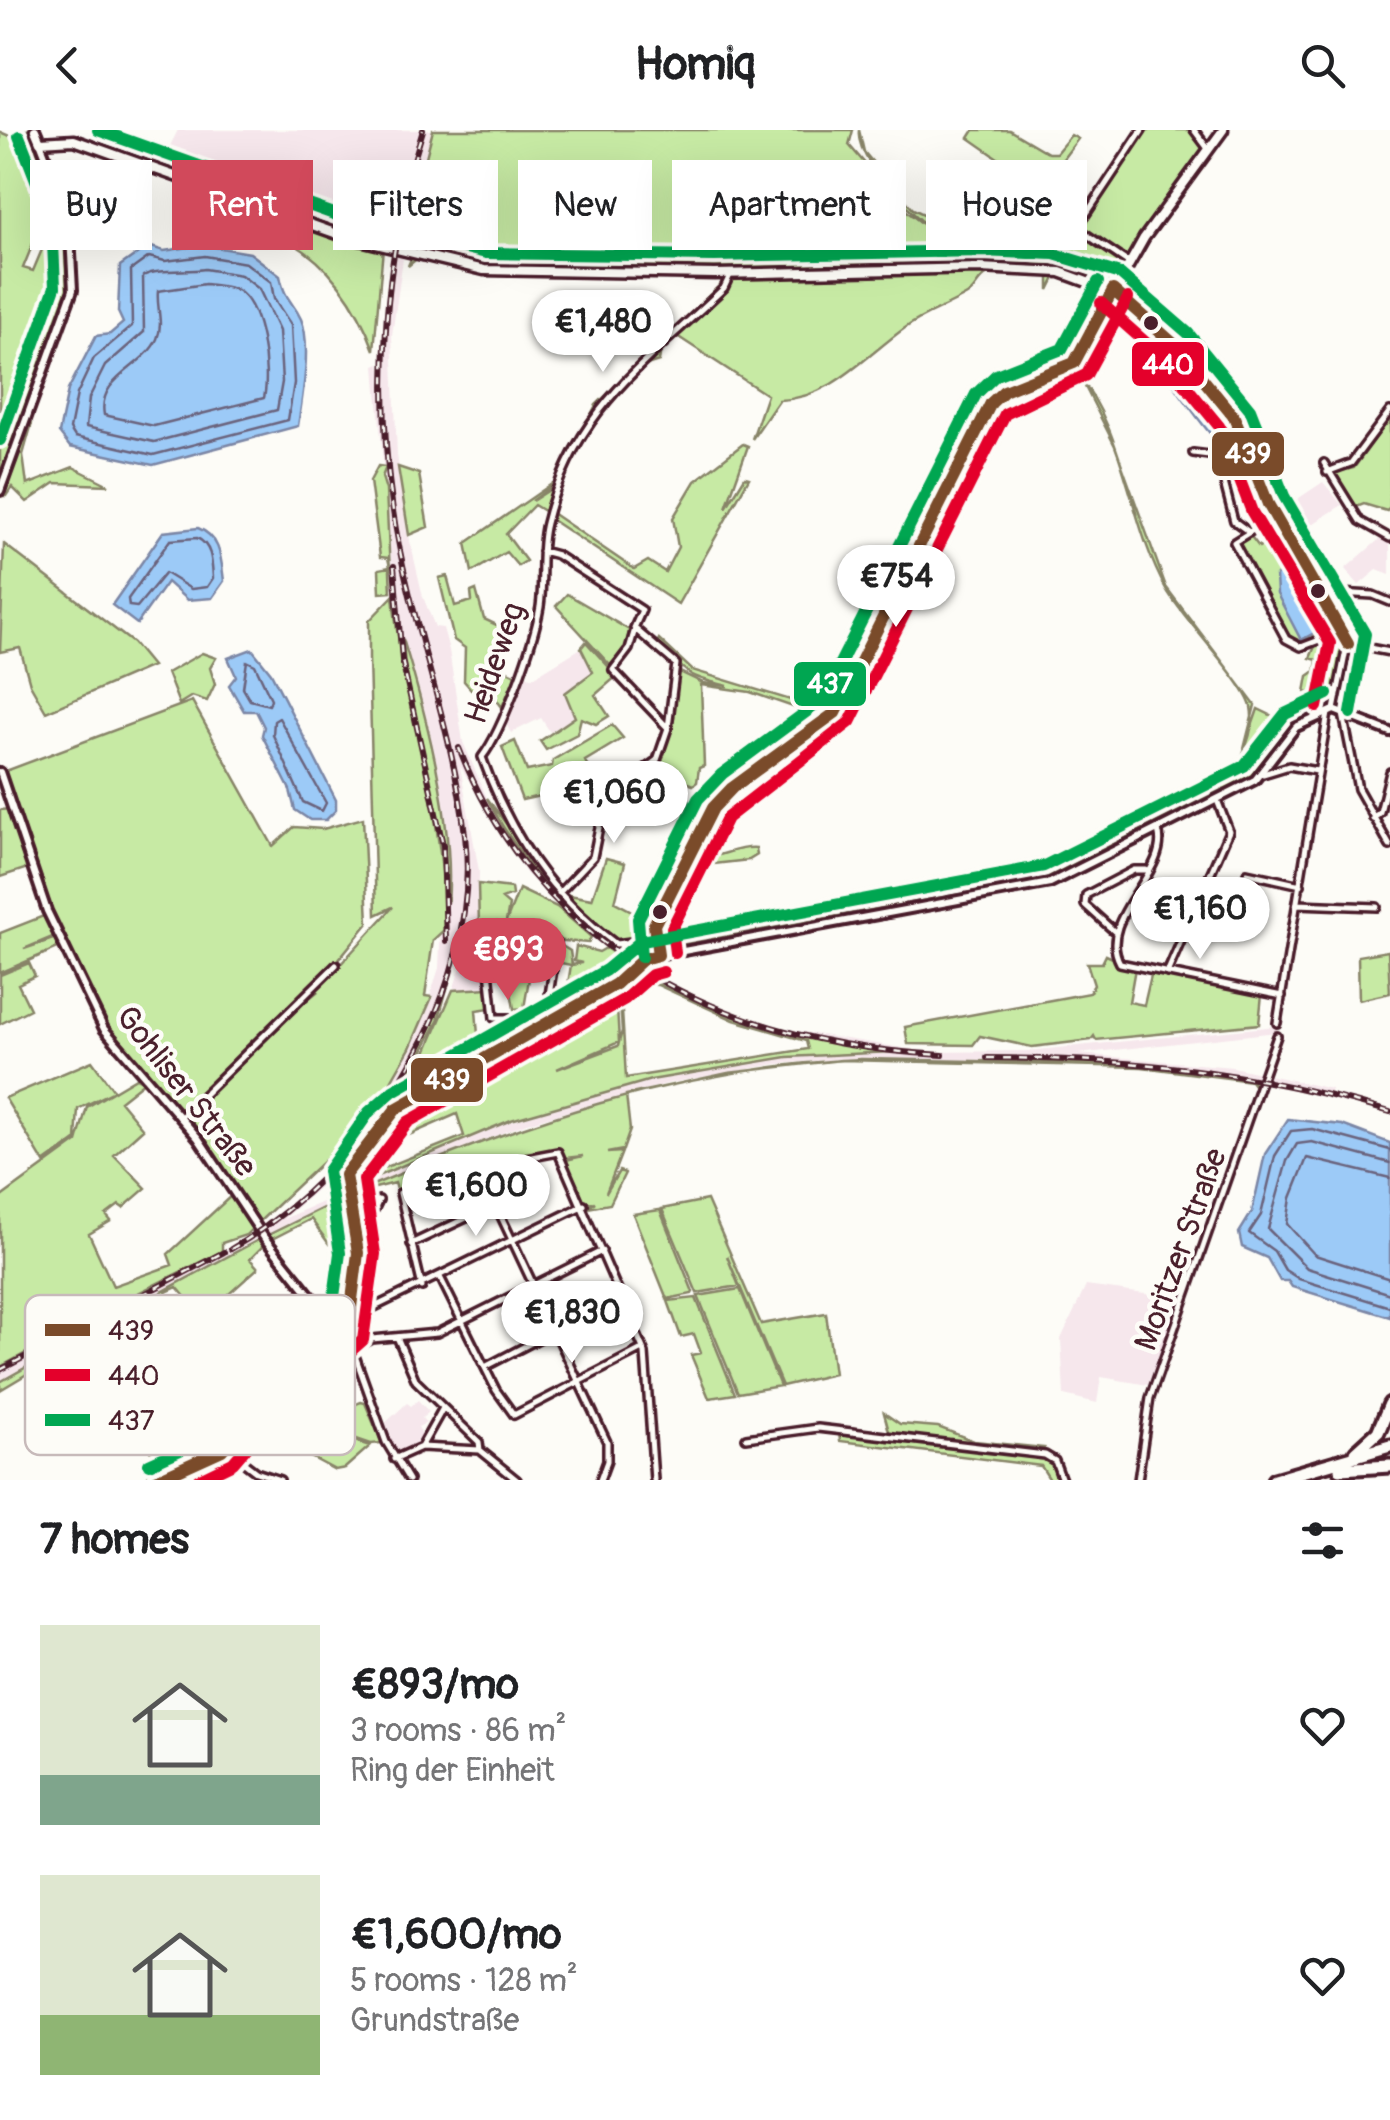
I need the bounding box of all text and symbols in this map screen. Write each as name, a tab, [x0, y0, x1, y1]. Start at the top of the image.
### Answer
text: Homiq	[635, 37, 755, 93]
icon: back	[40, 38, 95, 93]
icon: search	[1295, 38, 1350, 93]
chip: Buy	[30, 160, 152, 250]
chip: Rent	[172, 160, 313, 250]
chip: Filters	[333, 160, 498, 250]
chip: New	[518, 160, 652, 250]
chip: Apartment	[672, 160, 906, 250]
chip: House	[926, 160, 1087, 250]
pin: €1,480	[522, 290, 684, 375]
text: €1,480	[554, 302, 652, 342]
unlabelled marker	[1141, 313, 1161, 333]
line badge: 440	[1130, 340, 1206, 388]
text: 440	[1142, 348, 1194, 383]
line badge: 439	[1210, 430, 1286, 478]
text: 439	[1225, 437, 1271, 472]
pin: €754	[837, 545, 955, 630]
text: €754	[859, 557, 933, 597]
unlabelled marker	[1308, 581, 1328, 601]
street label: Heideweg	[456, 597, 534, 729]
line badge: 437	[792, 660, 868, 708]
text: 437	[807, 667, 854, 702]
pin: €1,060	[533, 761, 695, 846]
text: €1,060	[562, 773, 666, 813]
pin: €1,160	[1119, 877, 1281, 962]
text: €1,160	[1153, 889, 1247, 929]
unlabelled marker	[650, 902, 670, 922]
pin: €893	[449, 918, 567, 1003]
text: €893	[472, 930, 544, 970]
street label: Gohliser Straße	[107, 998, 266, 1185]
line badge: 439	[409, 1056, 485, 1104]
text: 439	[424, 1063, 470, 1098]
street label: Moritzer Straße	[1126, 1143, 1236, 1356]
pin: €1,600	[395, 1154, 557, 1239]
text: €1,600	[424, 1166, 528, 1206]
pin: €1,830	[491, 1281, 653, 1366]
text: €1,830	[523, 1293, 621, 1333]
legend	[25, 1295, 355, 1455]
text: 439	[108, 1314, 154, 1349]
text: 440	[108, 1359, 160, 1394]
text: 437	[108, 1404, 155, 1439]
icon: filters	[1295, 1513, 1350, 1568]
text: 7 homes	[40, 1514, 189, 1566]
text: €893/mo	[350, 1659, 519, 1711]
icon: home	[120, 1665, 240, 1785]
icon: heart	[1295, 1698, 1350, 1753]
text: 3 rooms · 86 m²	[350, 1711, 567, 1751]
text: Ring der Einheit	[350, 1751, 555, 1791]
text: €1,600/mo	[350, 1909, 562, 1961]
icon: home	[120, 1915, 240, 2035]
icon: heart	[1295, 1948, 1350, 2003]
text: 5 rooms · 128 m²	[350, 1961, 578, 2001]
text: Grundstraße	[350, 2001, 519, 2041]

